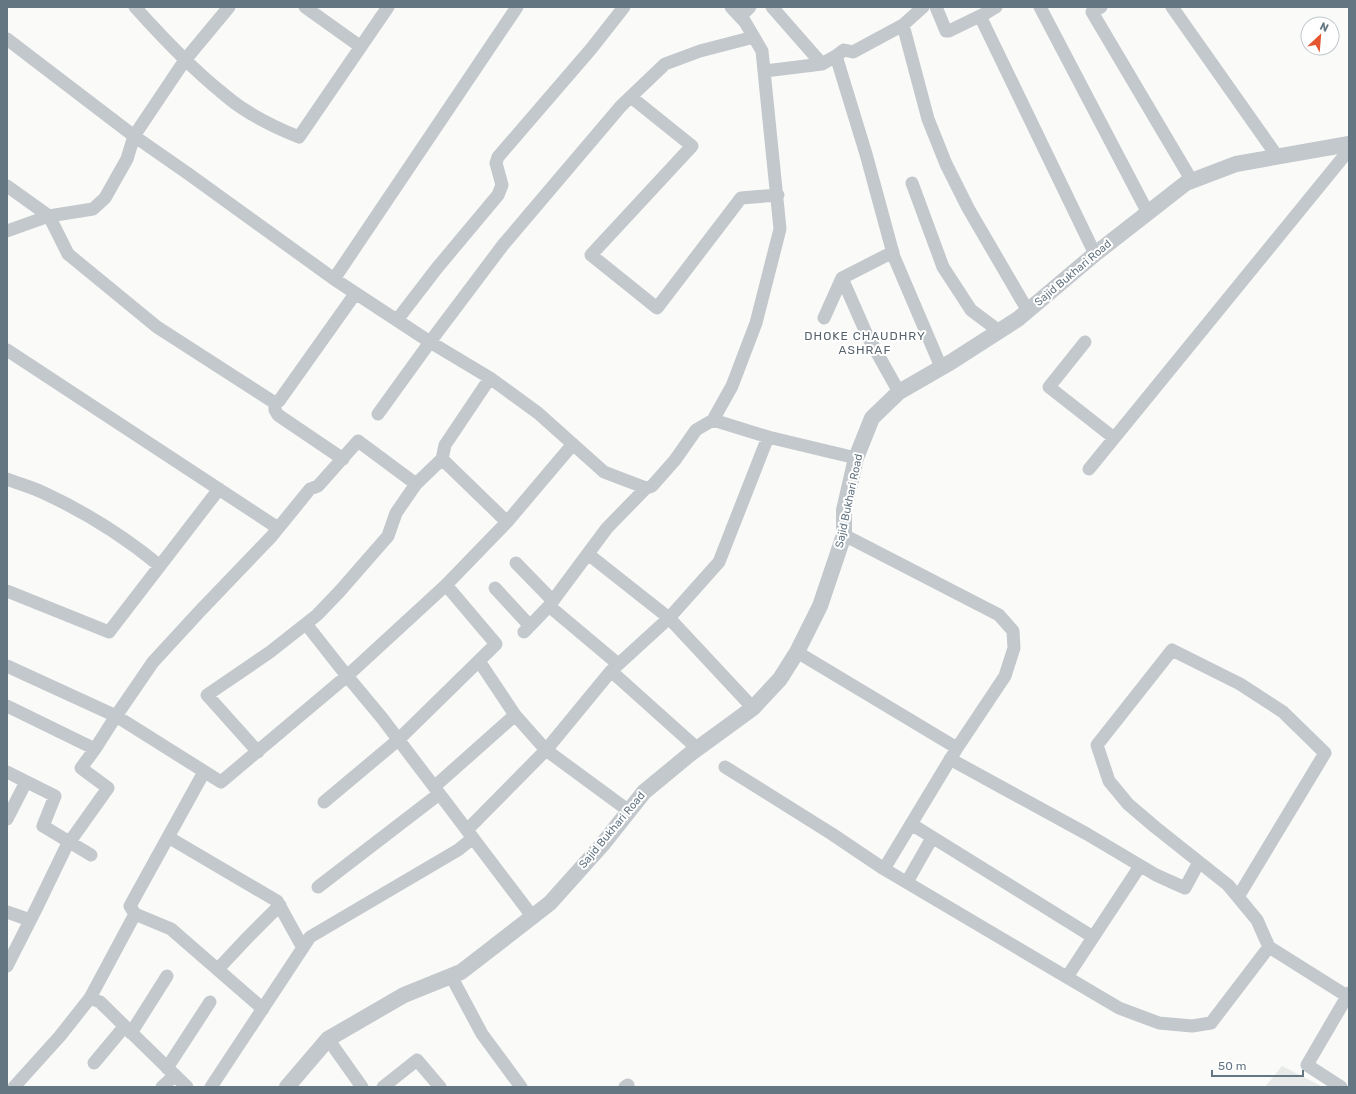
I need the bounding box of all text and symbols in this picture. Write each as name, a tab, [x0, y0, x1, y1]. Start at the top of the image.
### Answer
north arrow	[1300, 16, 1340, 56]
text: N	[1318, 20, 1331, 35]
street label: Sajid Bukhari Road	[1032, 237, 1114, 309]
district label: DHOKE CHAUDHRY ASHRAF	[804, 329, 926, 357]
street label: Sajid Bukhari Road	[833, 453, 865, 549]
street label: Sajid Bukhari Road	[576, 789, 648, 871]
scale bar	[1212, 1052, 1303, 1078]
text: 50 m	[1218, 1059, 1246, 1073]

